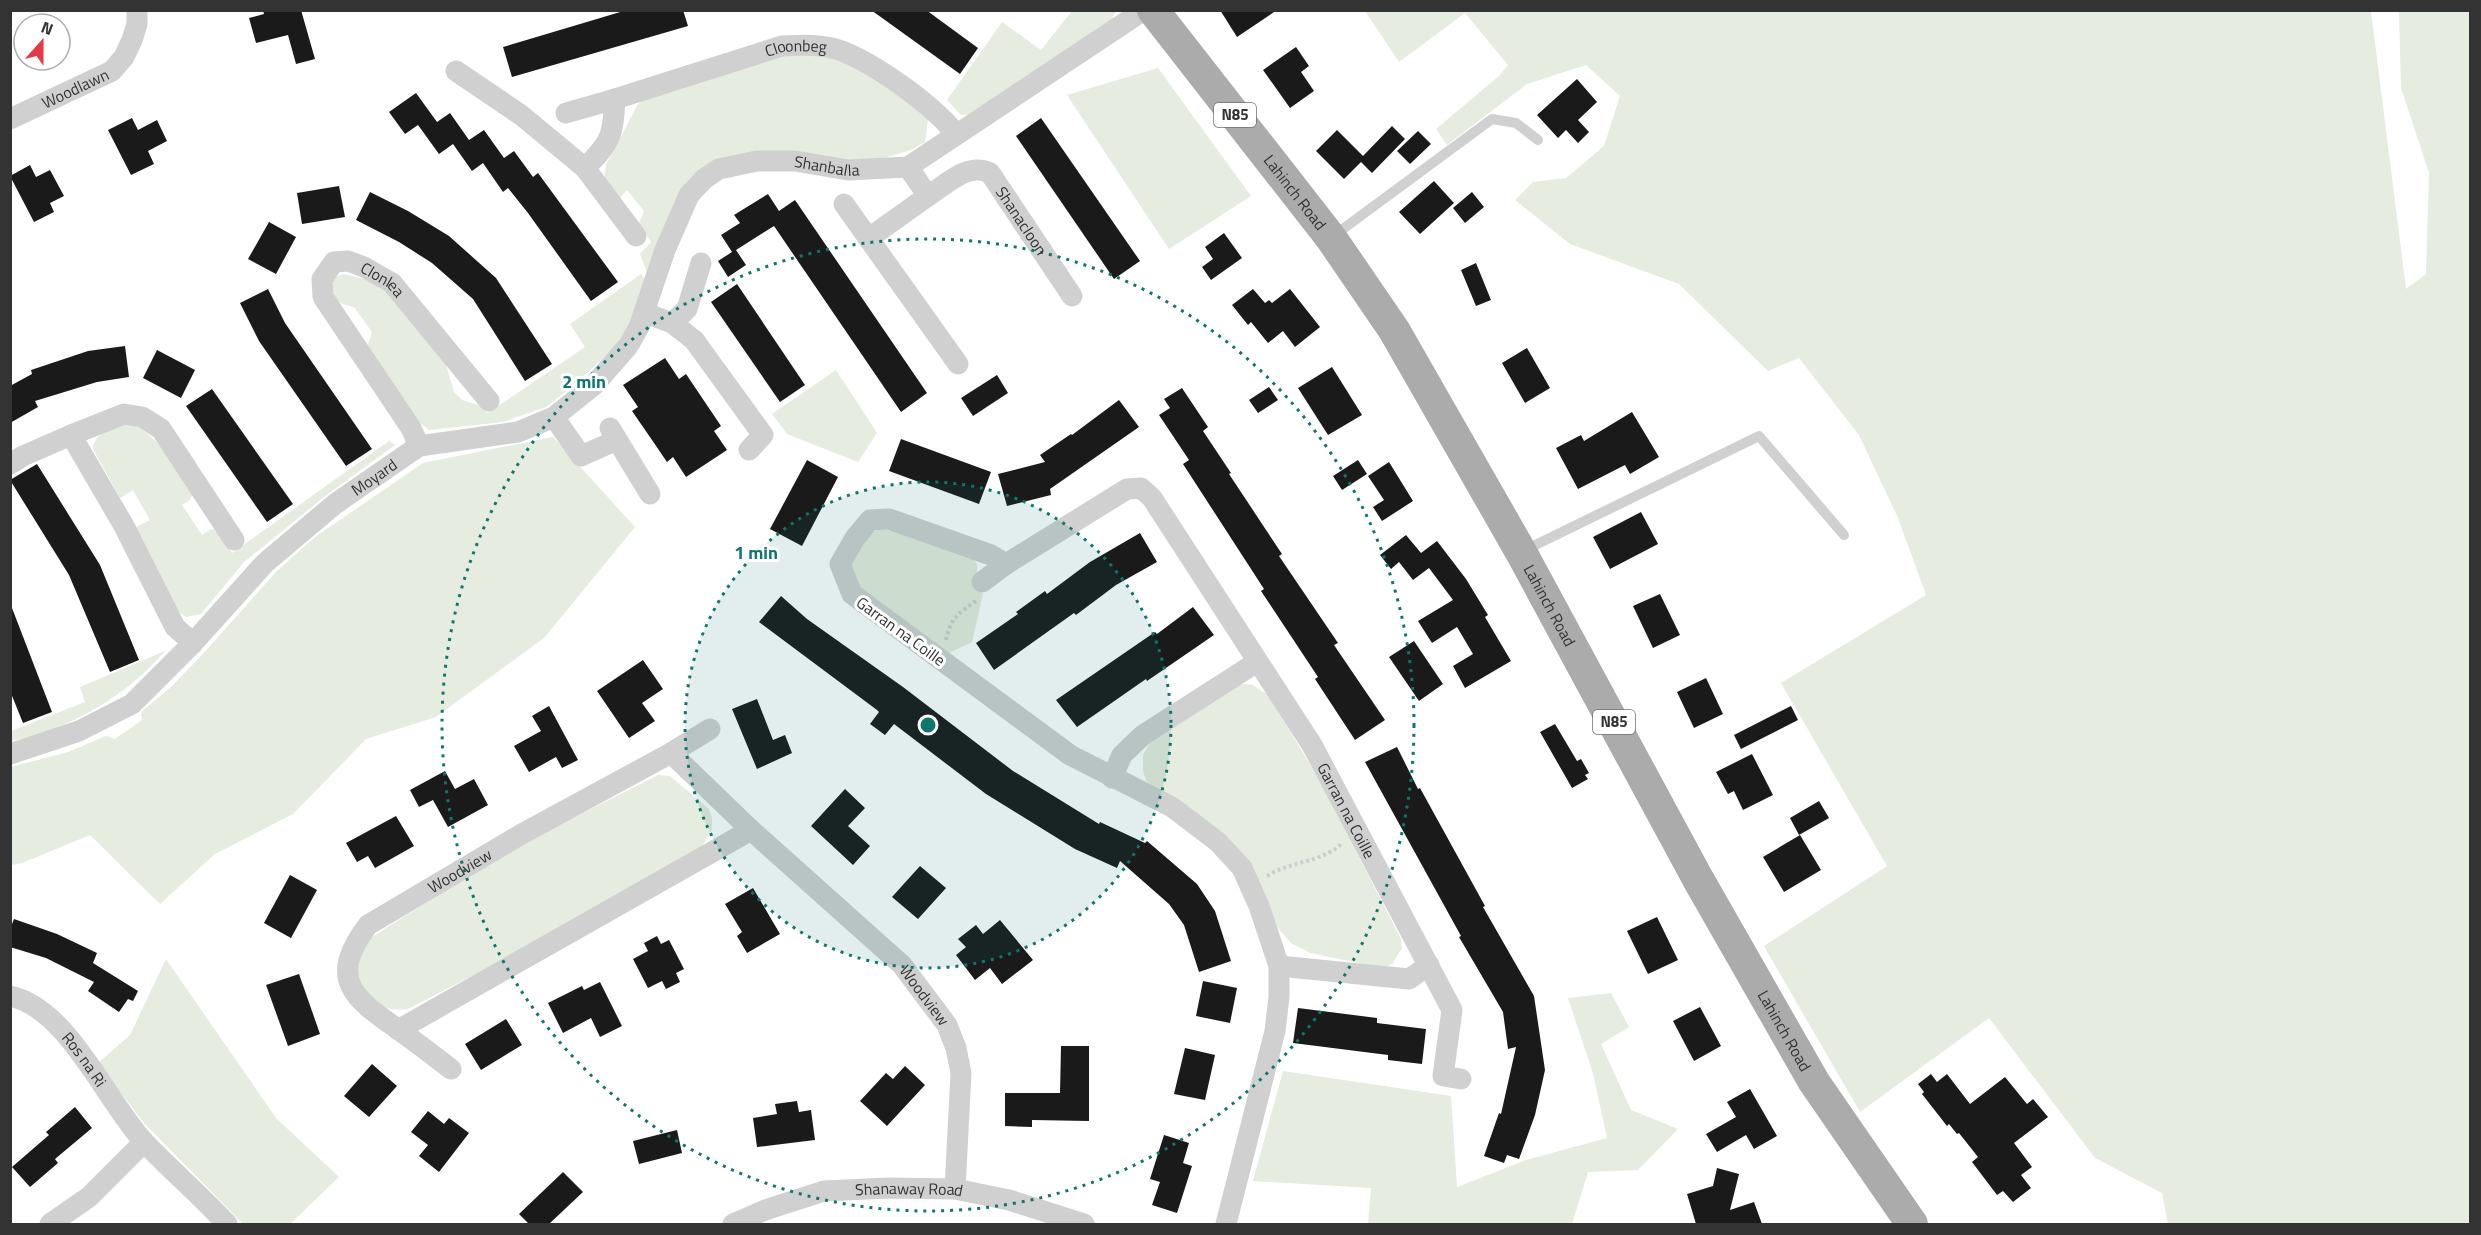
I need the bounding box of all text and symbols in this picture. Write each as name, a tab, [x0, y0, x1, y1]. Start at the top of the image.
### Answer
north arrow	[12, 12, 72, 72]
text: N	[38, 15, 57, 41]
street label: Cloonbeg	[761, 33, 828, 63]
street label: Woodlawn	[38, 62, 113, 114]
road number: N85	[1214, 103, 1256, 127]
street label: Shanballa	[792, 149, 860, 182]
street label: Lahinch Road	[1258, 149, 1332, 235]
street label: Shanacloon	[990, 181, 1053, 260]
street label: Clonlea	[356, 256, 411, 302]
text: 2 min	[562, 368, 606, 395]
street label: Moyard	[346, 453, 402, 501]
text: 1 min	[734, 539, 778, 566]
street label: Lahinch Road	[1518, 560, 1582, 651]
street label: Garran na Coille	[851, 590, 951, 672]
road number: N85	[1593, 710, 1635, 734]
centre of rings	[918, 715, 938, 735]
street label: Garran na Coille	[1311, 758, 1382, 863]
street label: Woodview	[423, 842, 496, 899]
street label: Woodview	[894, 960, 955, 1031]
street label: Lahinch Road	[1752, 986, 1817, 1076]
street label: Ros na Ri	[56, 1026, 113, 1091]
street label: Shanaway Road	[855, 1176, 965, 1202]

